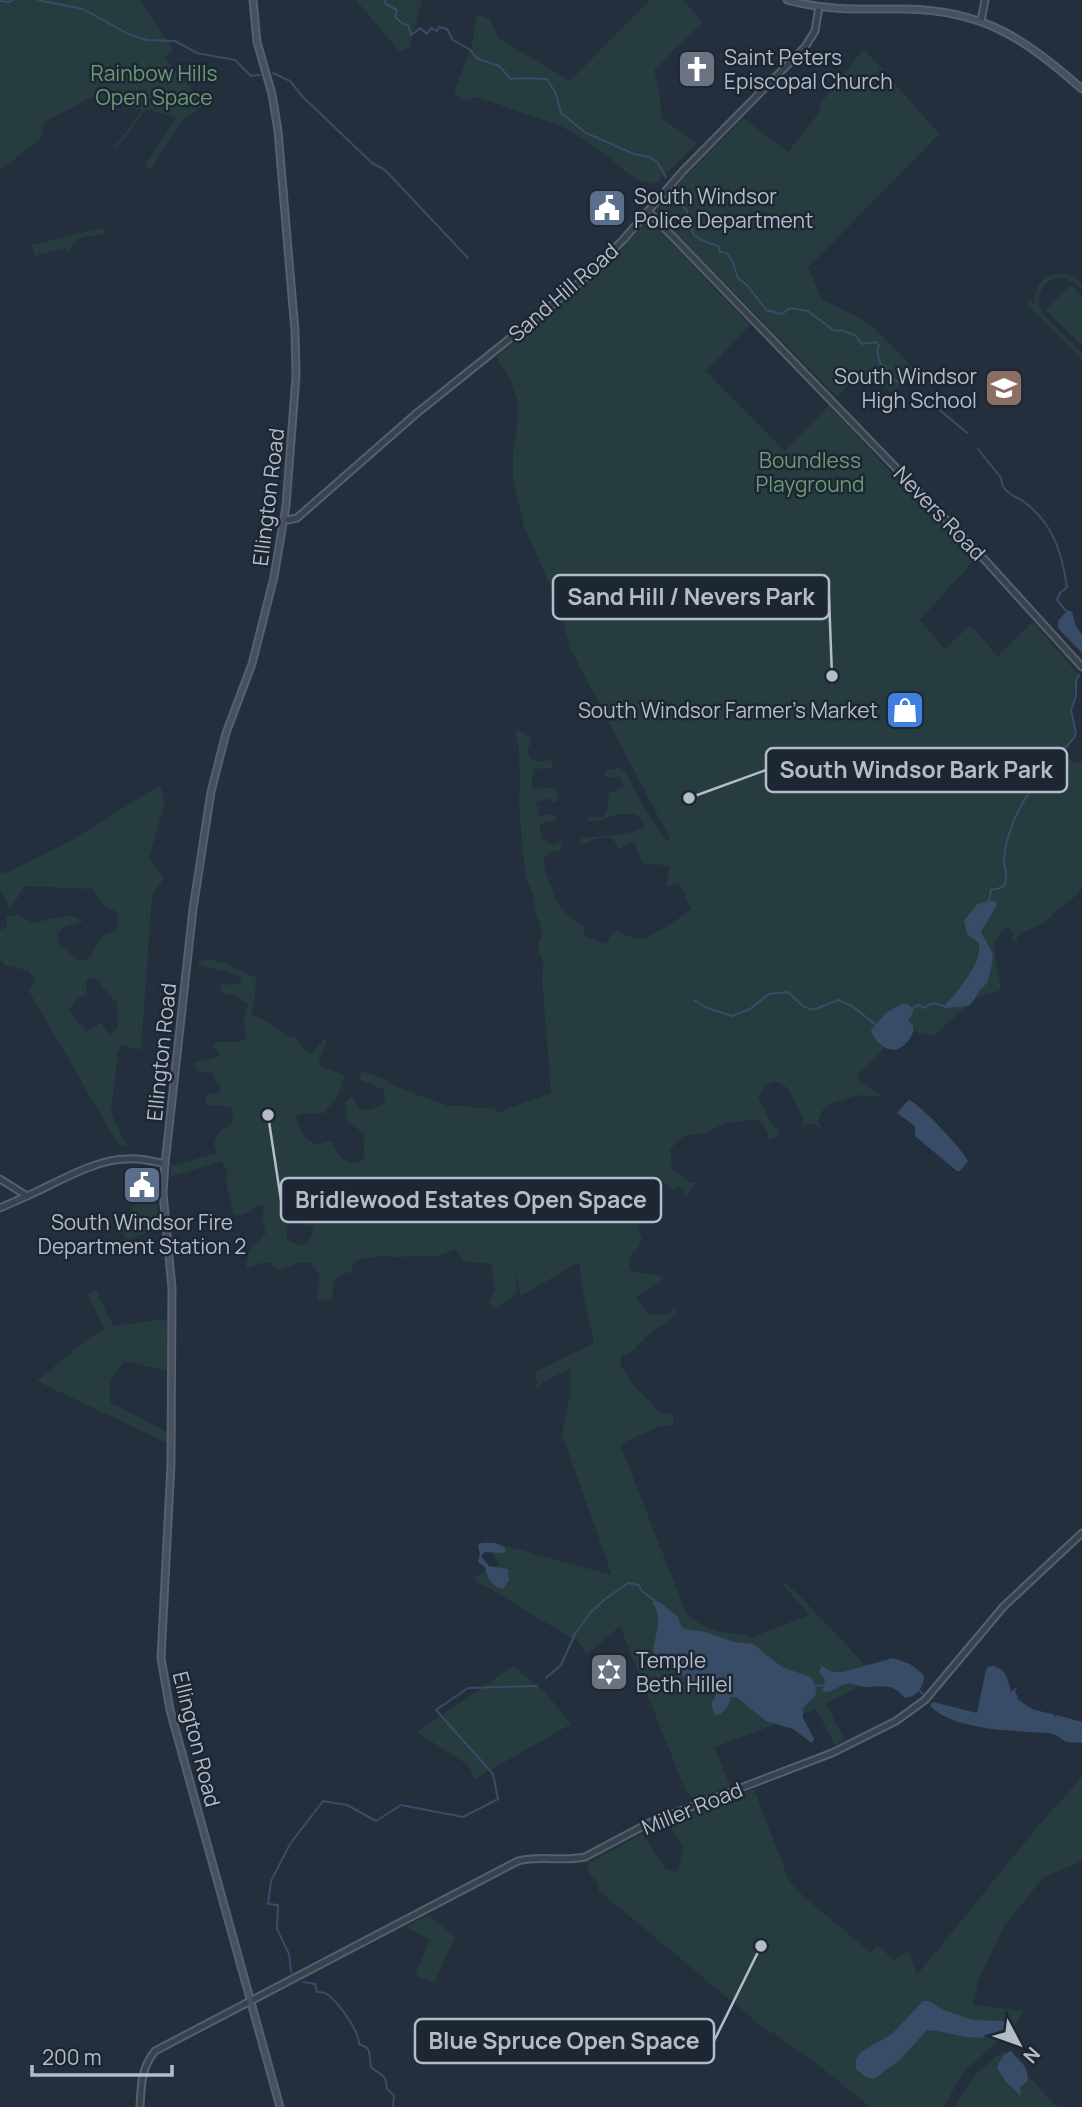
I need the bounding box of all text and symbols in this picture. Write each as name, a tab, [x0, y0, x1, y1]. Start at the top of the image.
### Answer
place label: Saint Peters Episcopal Church	[724, 43, 893, 95]
church icon: Saint Peters Episcopal Church	[676, 48, 718, 90]
park label: Rainbow Hills Open Space	[90, 59, 218, 111]
place label: South Windsor Police Department	[634, 182, 813, 234]
public building icon: South Windsor Police Department	[586, 187, 628, 229]
street label: Sand Hill Road	[502, 237, 624, 347]
place label: South Windsor High School	[834, 362, 977, 414]
school or university icon: South Windsor High School	[983, 367, 1025, 409]
street label: Ellington Road	[246, 427, 290, 567]
park label: Boundless Playground	[756, 446, 864, 498]
street label: Nevers Road	[888, 460, 992, 566]
callout: Sand Hill / Nevers Park	[553, 575, 829, 619]
text: Sand Hill / Nevers Park	[567, 580, 815, 612]
shop icon: South Windsor Farmer's Market	[884, 689, 926, 731]
place label: South Windsor Farmer's Market	[578, 696, 878, 724]
callout: South Windsor Bark Park	[766, 748, 1067, 792]
text: South Windsor Bark Park	[779, 753, 1053, 785]
street label: Ellington Road	[140, 982, 182, 1122]
public building icon: South Windsor Fire Department Station 2	[121, 1164, 163, 1206]
callout: Bridlewood Estates Open Space	[281, 1178, 661, 1222]
text: Bridlewood Estates Open Space	[295, 1183, 647, 1215]
place label: South Windsor Fire Department Station 2	[38, 1208, 246, 1260]
place label: Temple Beth Hillel	[636, 1646, 733, 1698]
synagogue icon: Temple Beth Hillel	[588, 1651, 630, 1693]
street label: Ellington Road	[167, 1668, 227, 1810]
street label: Miller Road	[638, 1775, 746, 1841]
north arrow	[984, 2009, 1054, 2079]
callout: Blue Spruce Open Space	[415, 2019, 714, 2063]
text: Blue Spruce Open Space	[428, 2024, 700, 2056]
scale bar	[32, 2034, 172, 2078]
text: N	[1018, 2041, 1046, 2069]
text: 200 m	[42, 2043, 102, 2071]

